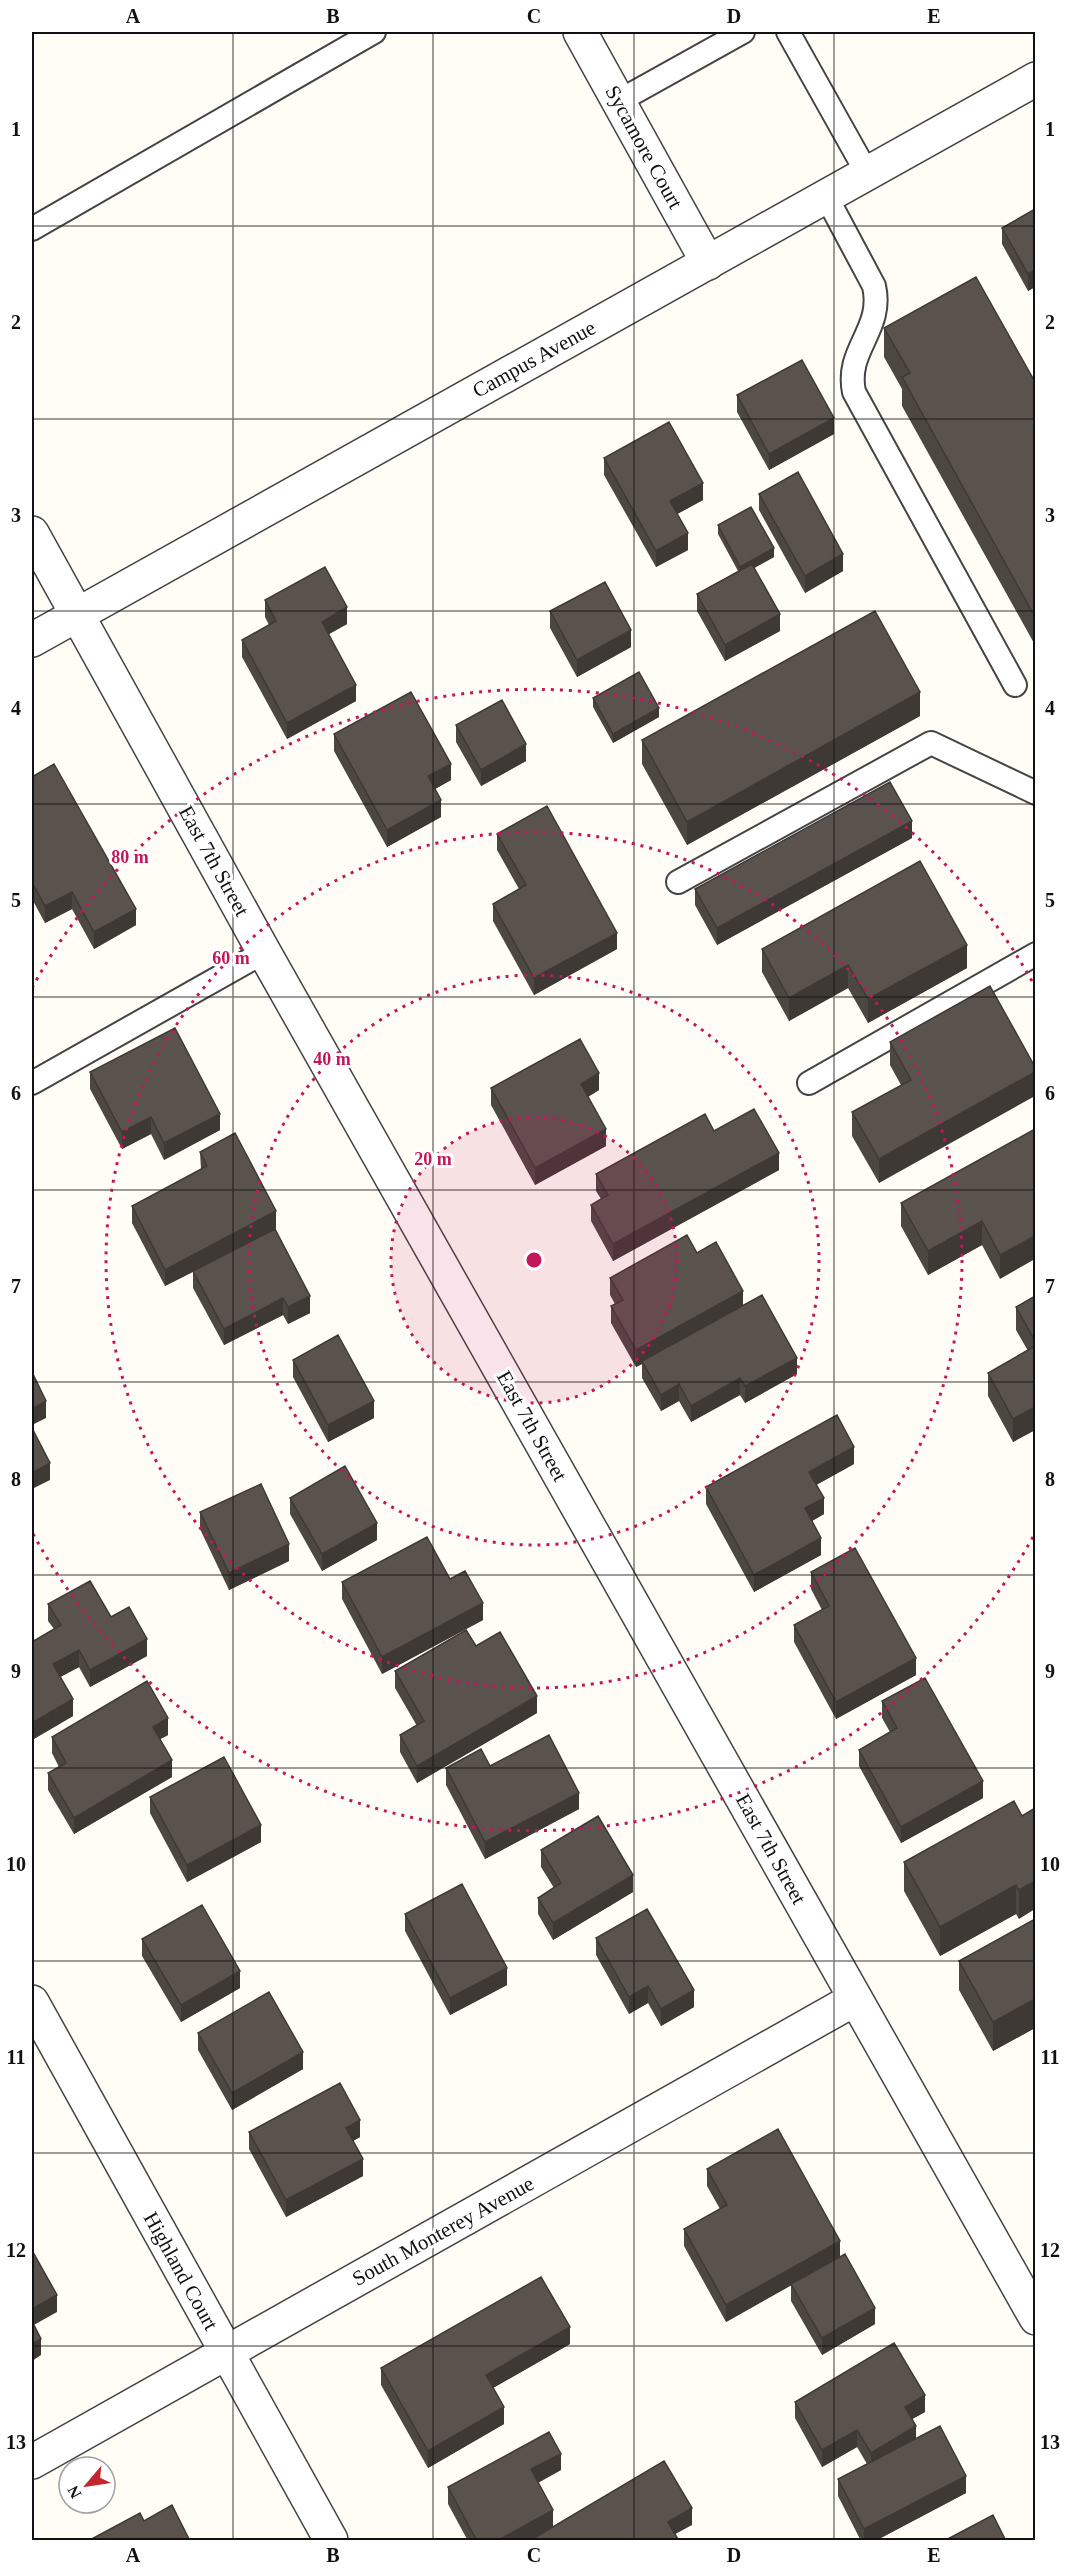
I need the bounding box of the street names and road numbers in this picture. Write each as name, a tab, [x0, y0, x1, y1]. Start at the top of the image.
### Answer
street label: Sycamore Court	[600, 81, 688, 213]
street label: Campus Avenue	[468, 315, 600, 403]
street label: East 7th Street	[174, 802, 254, 921]
street label: East 7th Street	[492, 1367, 572, 1486]
street label: East 7th Street	[731, 1790, 811, 1909]
street label: South Monterey Avenue	[348, 2171, 538, 2291]
street label: Highland Court	[139, 2208, 223, 2334]

